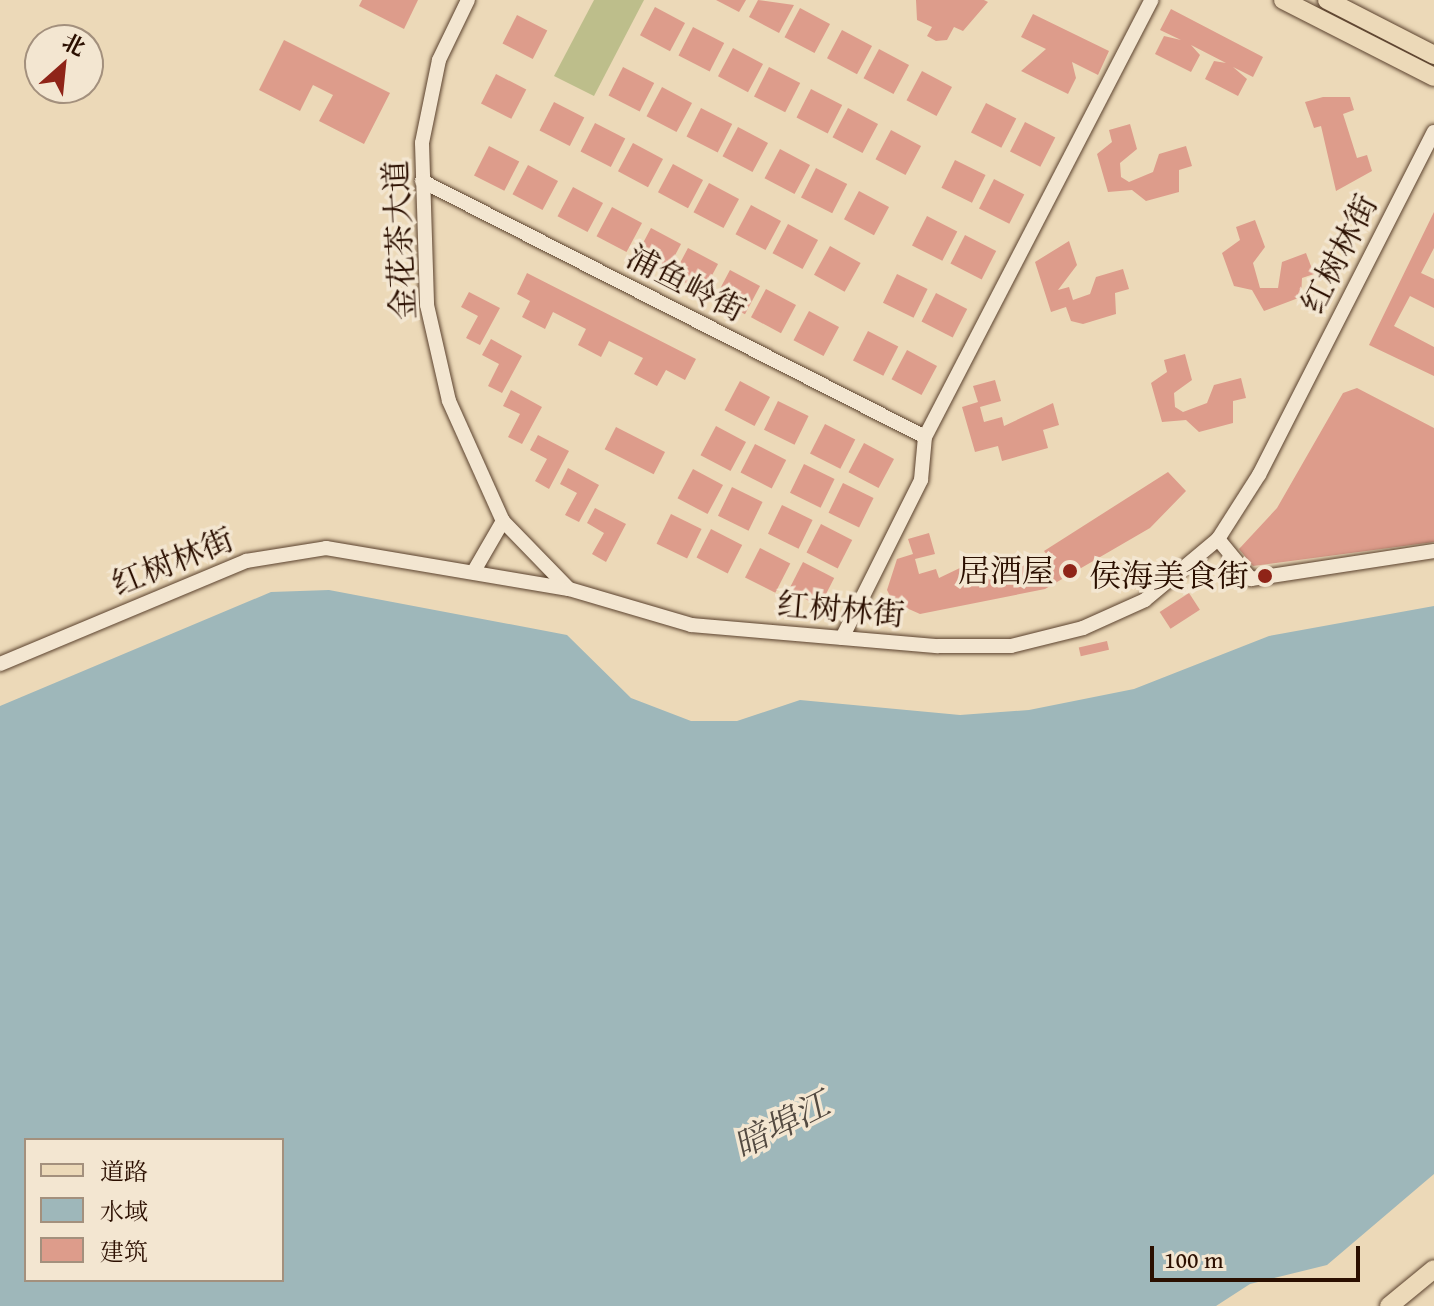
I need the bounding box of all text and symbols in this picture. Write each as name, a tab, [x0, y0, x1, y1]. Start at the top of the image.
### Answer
north arrow	[24, 24, 104, 104]
text: 北	[57, 25, 91, 64]
street label: 金花茶大道	[377, 159, 423, 321]
street label: 红树林街	[1294, 188, 1386, 320]
street label: 浦鱼岭街	[620, 238, 752, 330]
street label: 红树林街	[106, 520, 240, 604]
place label: 居酒屋	[958, 552, 1054, 590]
place label: 侯海美食街	[1089, 557, 1249, 595]
marker: 居酒屋	[1061, 562, 1079, 580]
marker: 侯海美食街	[1256, 567, 1274, 585]
street label: 红树林街	[776, 585, 906, 635]
water label: 暗埠江	[726, 1083, 836, 1165]
legend	[24, 1138, 284, 1282]
text: 道路	[100, 1154, 148, 1189]
text: 水域	[100, 1194, 148, 1229]
scale bar	[1154, 1230, 1364, 1280]
text: 建筑	[100, 1234, 148, 1269]
text: 100 m	[1164, 1242, 1224, 1277]

